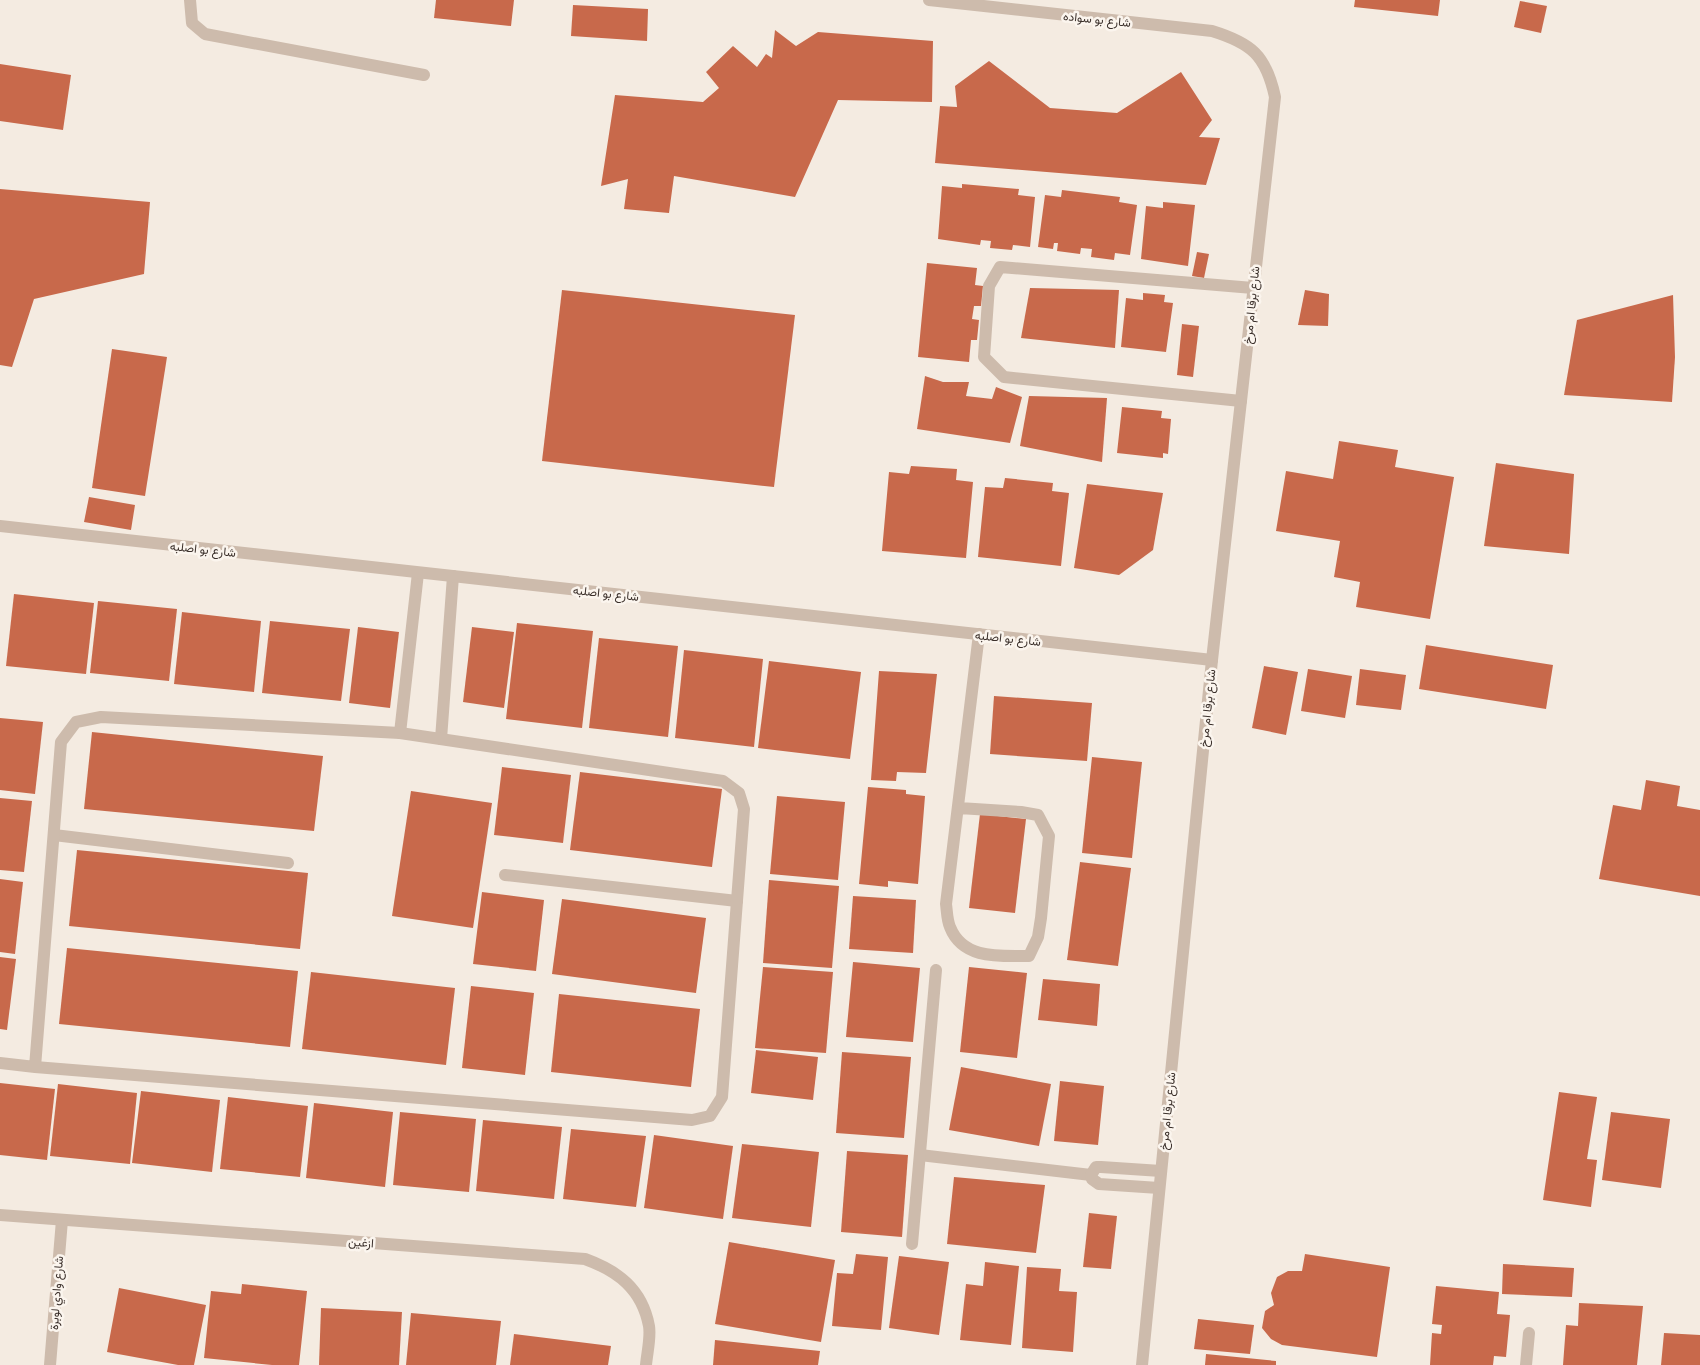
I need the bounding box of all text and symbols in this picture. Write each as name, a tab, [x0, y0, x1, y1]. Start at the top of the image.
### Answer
street label: شارع بو سواده	[1062, 8, 1132, 32]
street label: شارع برقا ام مرخ	[1239, 265, 1265, 345]
street label: شارع بو اصلبه	[169, 538, 237, 562]
street label: شارع بو اصلبه	[572, 582, 640, 606]
street label: شارع بو اصلبه	[974, 627, 1042, 651]
street label: شارع برقا ام مرخ	[1195, 668, 1221, 748]
street label: شارع برقا ام مرخ	[1155, 1071, 1181, 1151]
street label: ازغين	[348, 1234, 374, 1251]
street label: شارع وادي لوبرة	[46, 1255, 69, 1331]

